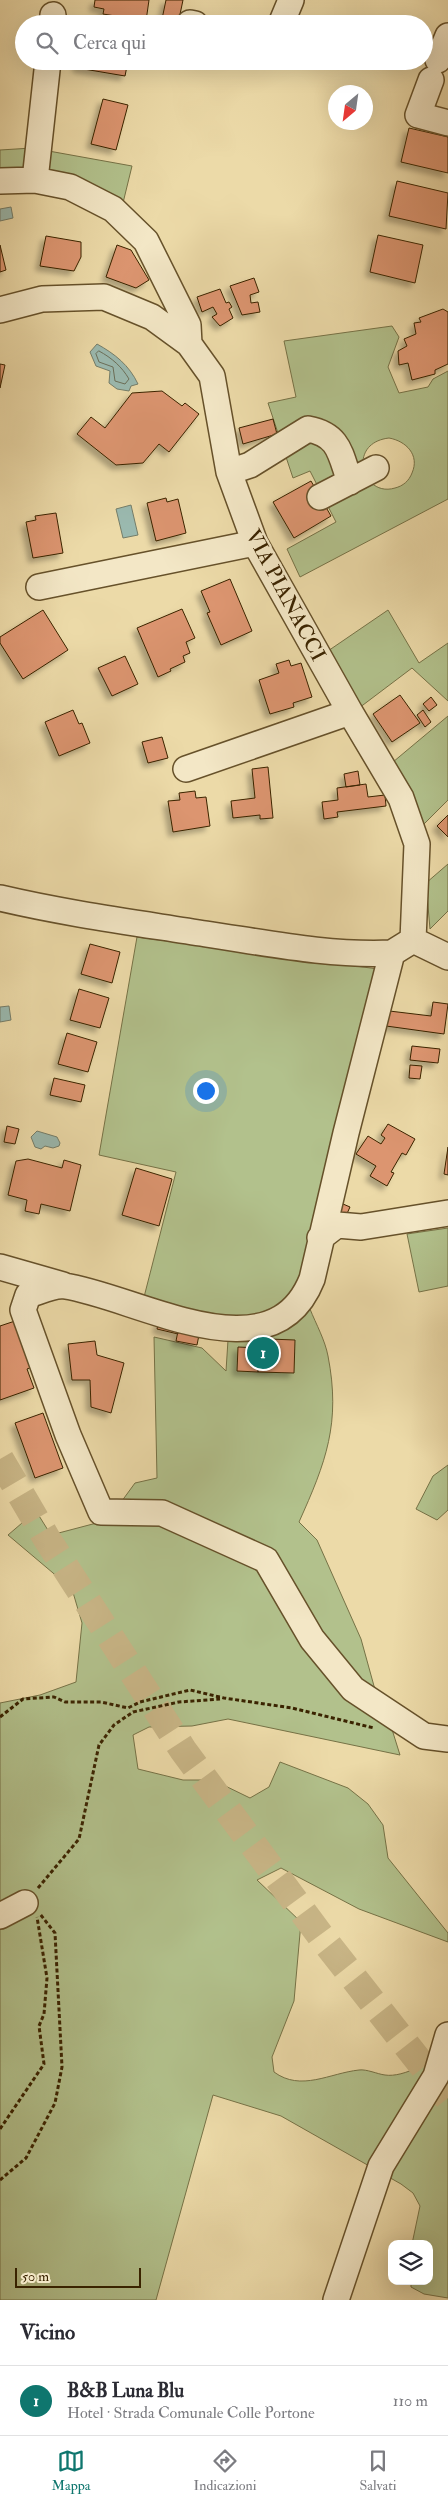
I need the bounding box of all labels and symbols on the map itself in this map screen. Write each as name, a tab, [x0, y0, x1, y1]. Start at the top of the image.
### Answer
north arrow	[328, 85, 373, 130]
street label: VIA PIANACCI	[239, 525, 332, 666]
your location	[193, 1078, 219, 1104]
pin: 1	[247, 1334, 279, 1372]
scale bar	[15, 2265, 141, 2288]

